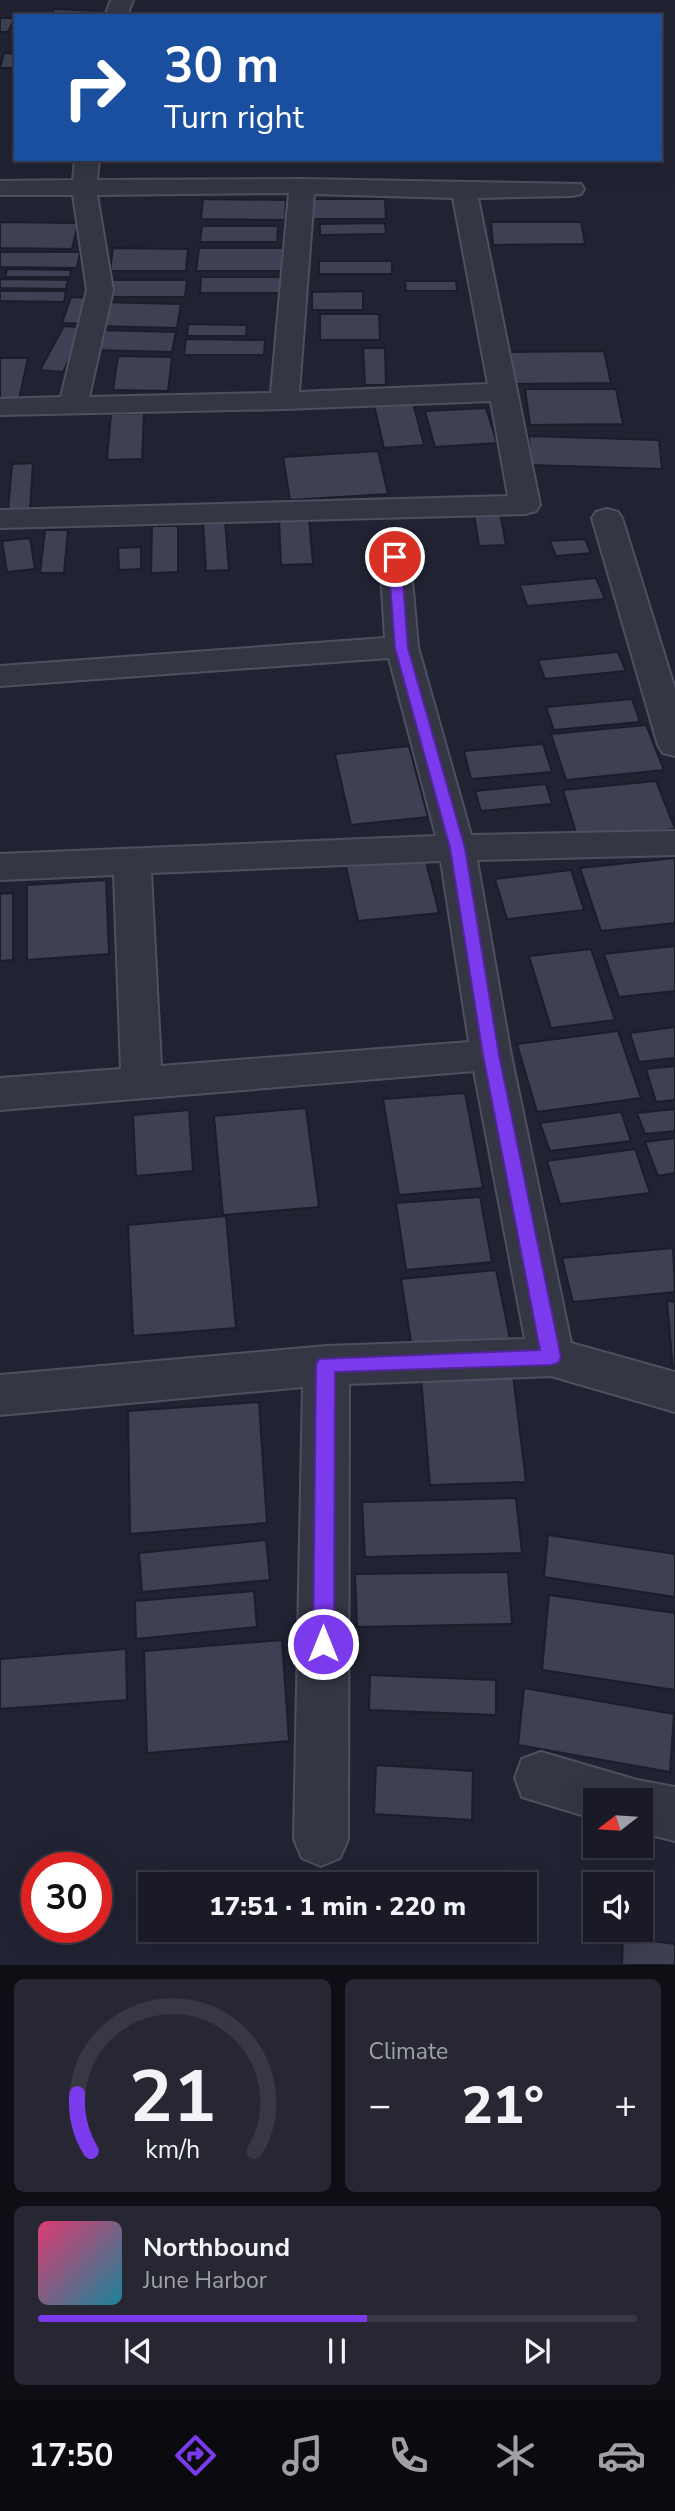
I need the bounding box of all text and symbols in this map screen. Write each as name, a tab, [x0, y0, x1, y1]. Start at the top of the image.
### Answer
text: 30 m	[164, 32, 279, 99]
icon: right	[49, 42, 140, 133]
text: Turn right	[164, 96, 304, 139]
pin	[365, 527, 425, 587]
icon: arrive	[376, 538, 414, 576]
position arrow	[286, 1607, 360, 1681]
north arrow	[583, 1788, 653, 1858]
map controls	[583, 1788, 653, 1942]
speed limit sign: 30	[21, 1852, 112, 1943]
button: sound	[583, 1872, 653, 1942]
text: 17:51 · 1 min · 220 m	[209, 1889, 466, 1924]
text: Climate	[369, 2036, 448, 2067]
text: 21	[129, 2048, 216, 2148]
text: 21°	[462, 2070, 544, 2141]
text: −	[369, 2080, 391, 2131]
text: +	[614, 2080, 637, 2131]
text: km/h	[145, 2133, 200, 2167]
text: Northbound	[143, 2230, 290, 2265]
text: June Harbor	[143, 2265, 267, 2296]
icon: previous	[119, 2332, 157, 2370]
icon: pause	[318, 2332, 356, 2370]
icon: next	[518, 2332, 556, 2370]
icon: directions	[171, 2431, 220, 2480]
icon: music	[278, 2431, 327, 2480]
icon: phone	[384, 2431, 433, 2480]
icon: climate	[491, 2431, 540, 2480]
icon: car	[597, 2431, 646, 2480]
text: 17:50	[29, 2434, 114, 2477]

